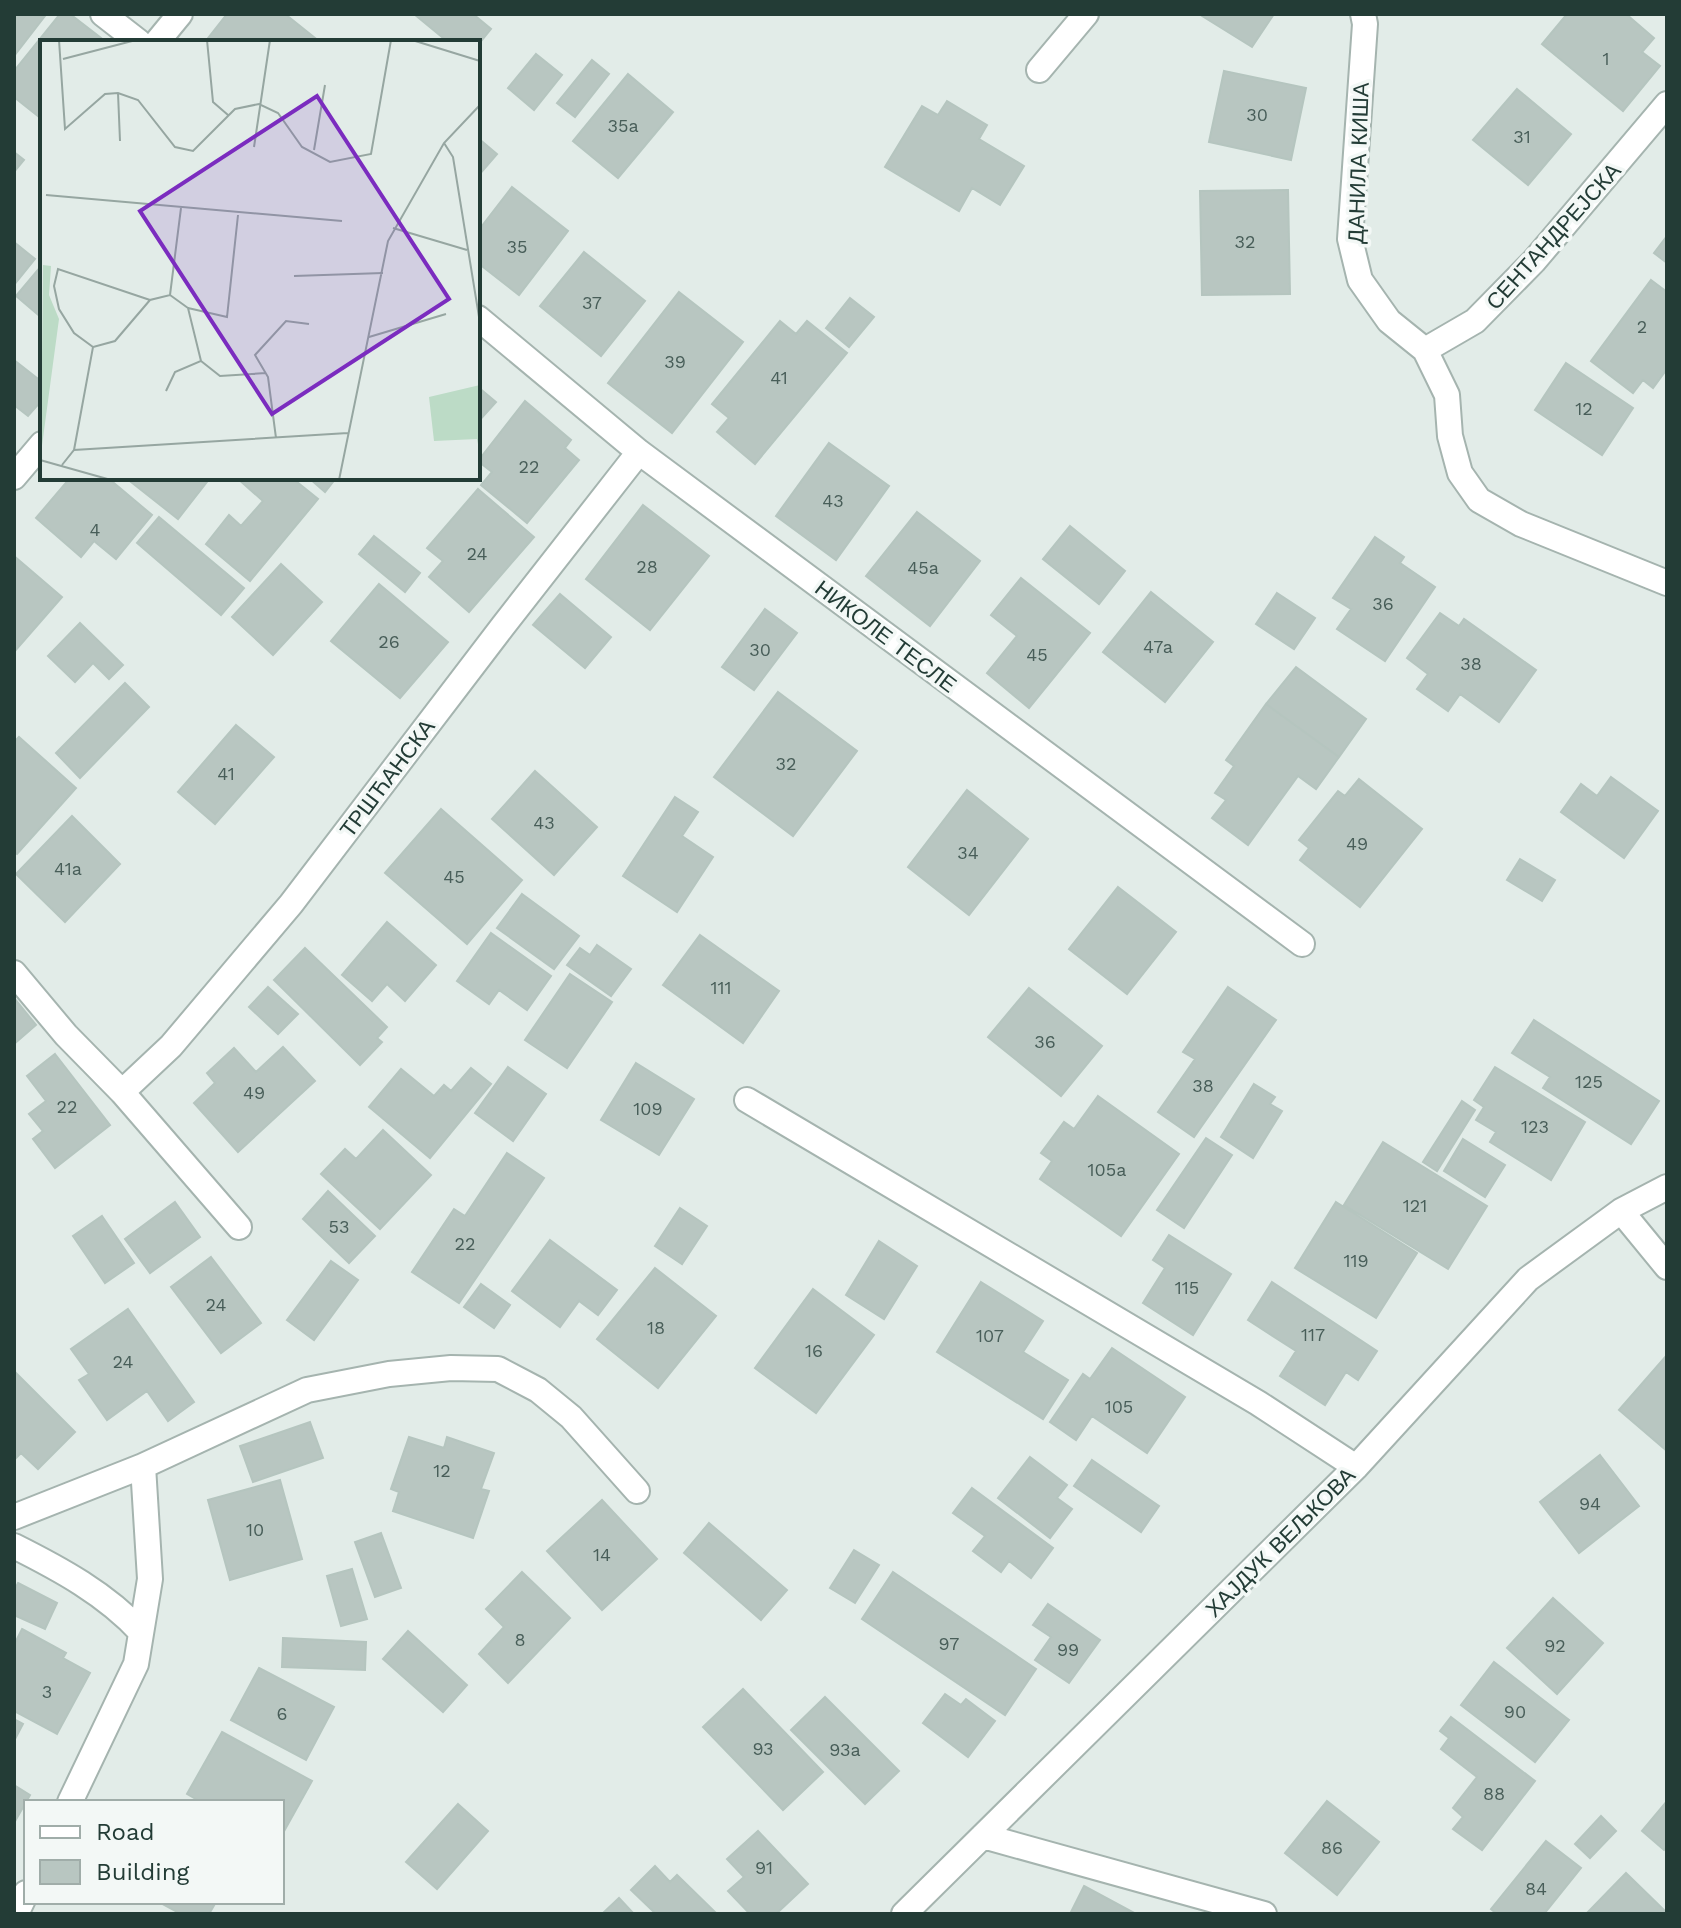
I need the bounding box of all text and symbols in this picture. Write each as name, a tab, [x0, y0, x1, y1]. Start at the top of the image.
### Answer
inset map	[40, 40, 480, 480]
house number: 1	[1602, 48, 1610, 69]
street label: ДАНИЛА КИША	[1343, 82, 1374, 244]
house number: 30	[1246, 104, 1268, 125]
house number: 35a	[607, 115, 639, 136]
house number: 31	[1513, 126, 1531, 147]
street label: СЕНТАНДРЕЈСКА	[1481, 158, 1626, 315]
house number: 32	[1235, 231, 1256, 252]
house number: 35	[507, 236, 527, 257]
house number: 37	[582, 292, 602, 313]
house number: 2	[1637, 316, 1647, 337]
house number: 39	[664, 351, 686, 372]
house number: 41	[770, 367, 788, 388]
house number: 12	[1575, 398, 1593, 419]
house number: 22	[519, 456, 540, 477]
house number: 43	[822, 490, 844, 511]
house number: 4	[90, 519, 101, 540]
house number: 24	[467, 543, 487, 564]
house number: 28	[636, 556, 658, 577]
house number: 45a	[907, 557, 939, 578]
street label: НИКОЛЕ ТЕСЛЕ	[810, 575, 961, 698]
house number: 36	[1372, 593, 1394, 614]
house number: 26	[378, 631, 400, 652]
house number: 47a	[1143, 636, 1173, 657]
house number: 30	[749, 639, 771, 660]
house number: 45	[1026, 644, 1048, 665]
house number: 38	[1460, 653, 1482, 674]
street label: ТРШЋАНСКА	[335, 714, 440, 842]
house number: 32	[776, 753, 797, 774]
house number: 41	[217, 763, 235, 784]
house number: 43	[533, 812, 555, 833]
house number: 49	[1346, 833, 1368, 854]
house number: 34	[957, 842, 979, 863]
house number: 41a	[54, 858, 82, 879]
house number: 45	[443, 866, 465, 887]
house number: 111	[710, 977, 732, 998]
house number: 36	[1034, 1031, 1056, 1052]
house number: 125	[1575, 1071, 1603, 1092]
house number: 38	[1192, 1075, 1214, 1096]
house number: 49	[243, 1082, 265, 1103]
house number: 22	[57, 1096, 78, 1117]
house number: 109	[633, 1098, 663, 1119]
house number: 123	[1521, 1116, 1549, 1137]
house number: 105a	[1088, 1159, 1126, 1180]
house number: 121	[1403, 1195, 1427, 1216]
house number: 53	[329, 1216, 349, 1237]
house number: 22	[455, 1233, 476, 1254]
house number: 119	[1343, 1250, 1369, 1271]
house number: 115	[1175, 1277, 1199, 1298]
house number: 24	[206, 1294, 226, 1315]
house number: 18	[647, 1317, 665, 1338]
house number: 117	[1301, 1324, 1325, 1345]
house number: 107	[976, 1325, 1004, 1346]
house number: 16	[805, 1340, 823, 1361]
house number: 24	[113, 1351, 133, 1372]
house number: 105	[1105, 1396, 1133, 1417]
house number: 12	[433, 1460, 451, 1481]
street label: ХАЈДУК ВЕЉКОВА	[1201, 1462, 1360, 1622]
house number: 94	[1579, 1493, 1601, 1514]
house number: 10	[246, 1519, 264, 1540]
house number: 14	[593, 1544, 611, 1565]
house number: 8	[514, 1629, 526, 1650]
house number: 97	[939, 1633, 959, 1654]
house number: 92	[1544, 1635, 1566, 1656]
house number: 99	[1057, 1639, 1079, 1660]
house number: 3	[42, 1681, 52, 1702]
house number: 90	[1504, 1701, 1526, 1722]
house number: 6	[277, 1703, 287, 1724]
house number: 93	[752, 1738, 774, 1759]
house number: 93a	[829, 1739, 861, 1760]
house number: 88	[1483, 1783, 1505, 1804]
legend	[24, 1800, 284, 1904]
text: Road	[96, 1818, 155, 1846]
house number: 86	[1321, 1837, 1343, 1858]
house number: 91	[755, 1857, 773, 1878]
text: Building	[96, 1858, 189, 1886]
house number: 84	[1525, 1878, 1547, 1899]

